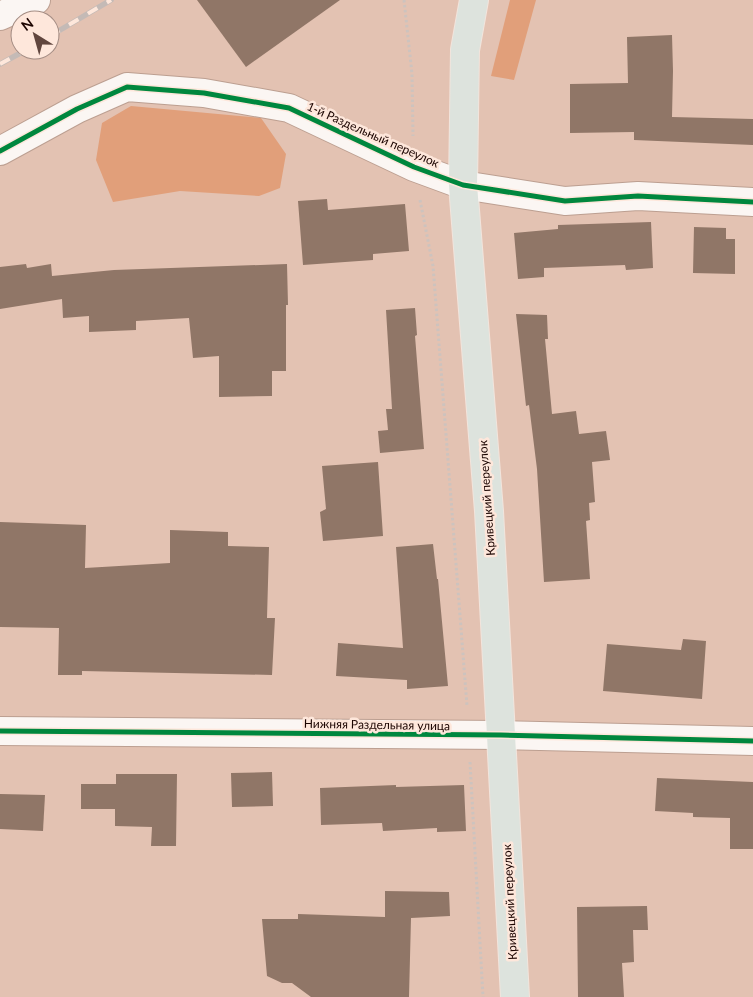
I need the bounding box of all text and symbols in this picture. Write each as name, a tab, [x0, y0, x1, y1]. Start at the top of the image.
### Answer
north arrow	[10, 10, 60, 60]
text: N	[17, 14, 36, 34]
street label: 1-й Раздельный переулок	[305, 99, 442, 171]
street label: Кривецкий переулок	[475, 439, 498, 556]
street label: Нижняя Раздельная улица	[304, 716, 450, 733]
street label: Кривецкий переулок	[499, 843, 520, 960]

